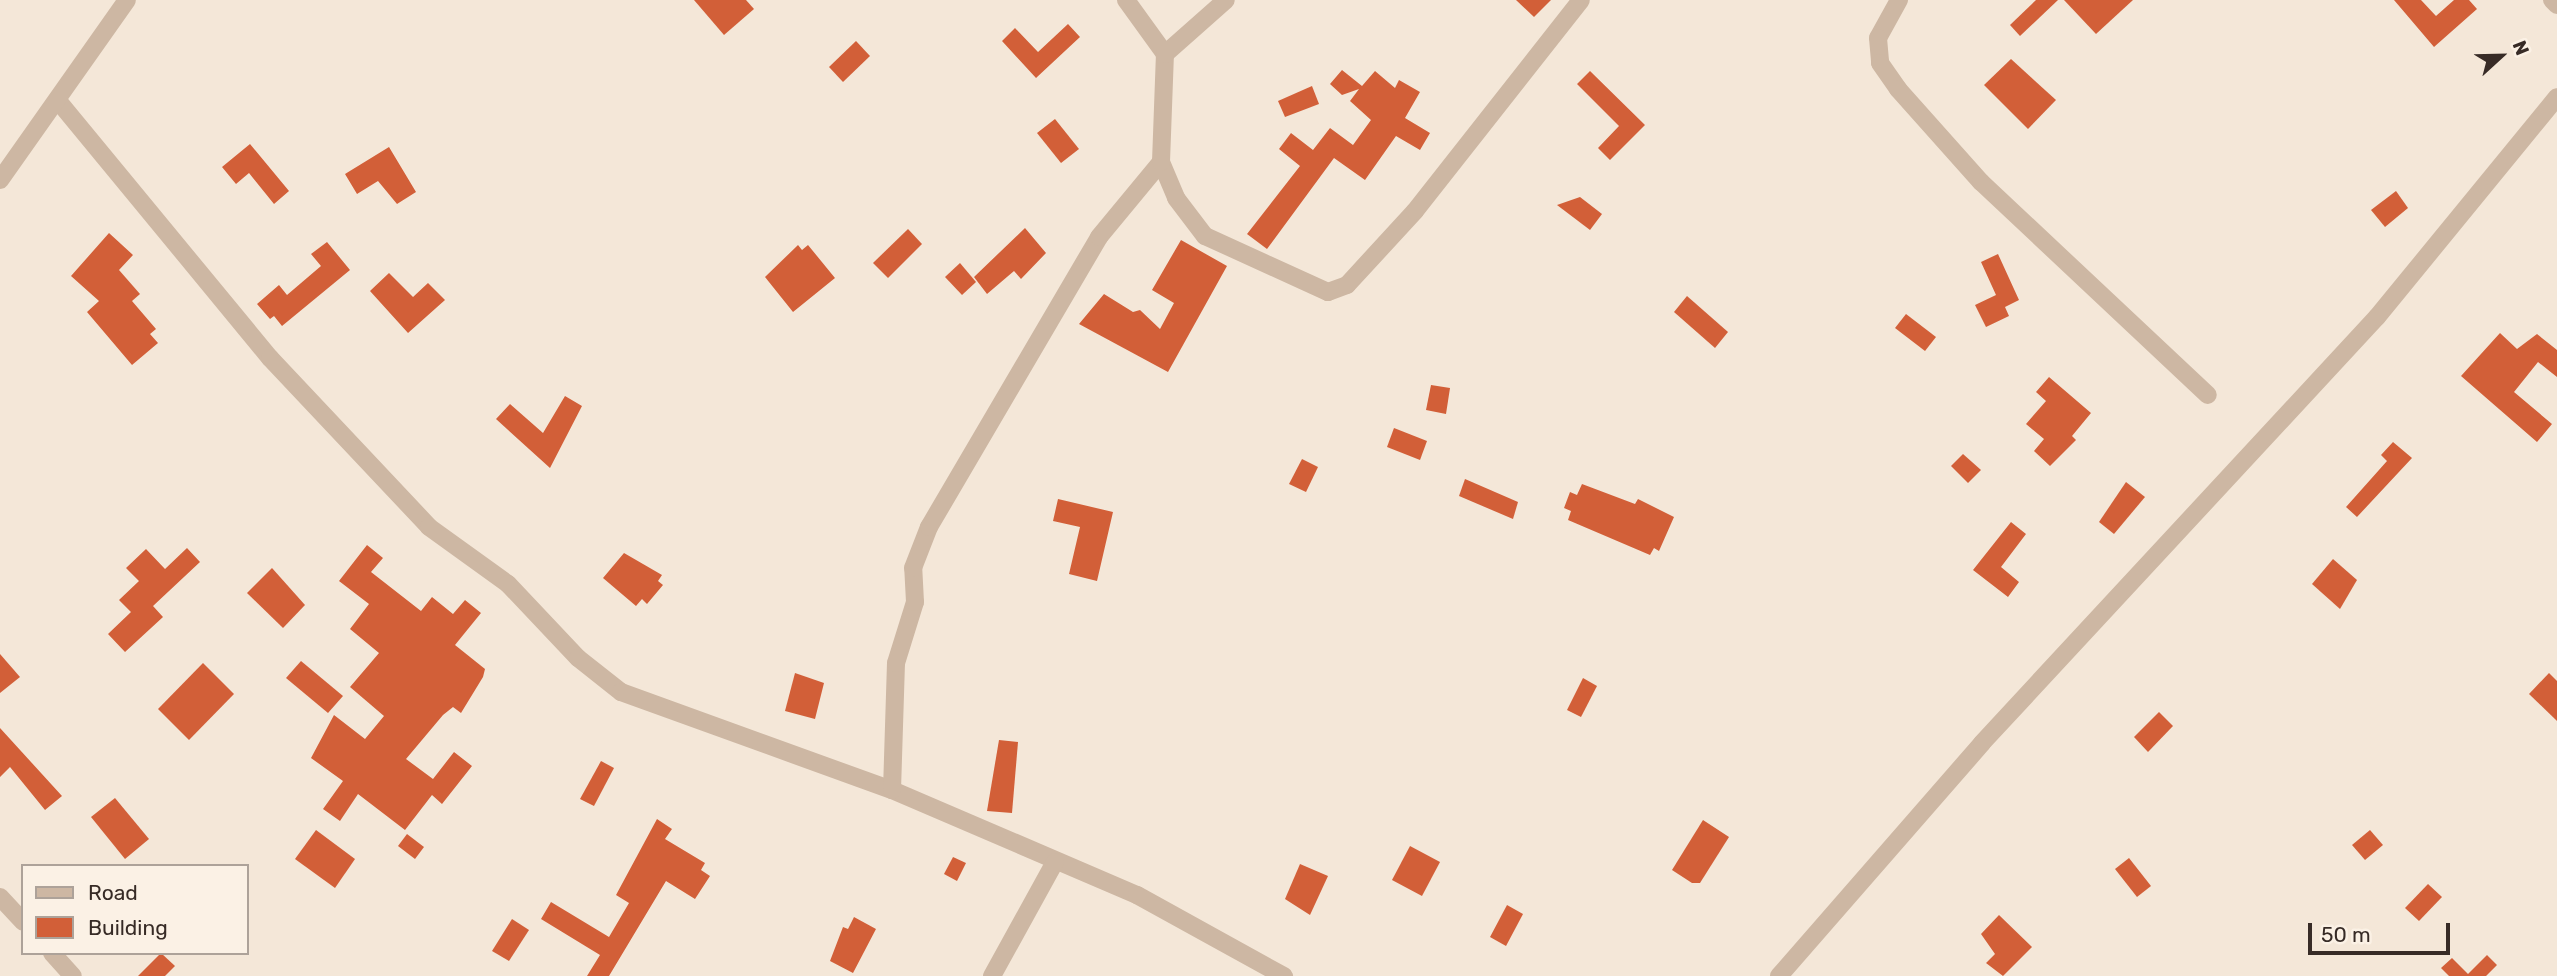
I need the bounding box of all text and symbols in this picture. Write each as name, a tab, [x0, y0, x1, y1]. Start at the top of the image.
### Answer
north arrow	[2466, 21, 2536, 91]
text: N	[2508, 37, 2534, 59]
legend	[21, 864, 248, 955]
text: Road	[88, 880, 138, 905]
scale bar	[2312, 909, 2454, 953]
text: Building	[88, 915, 168, 940]
text: 50 m	[2321, 922, 2371, 947]

